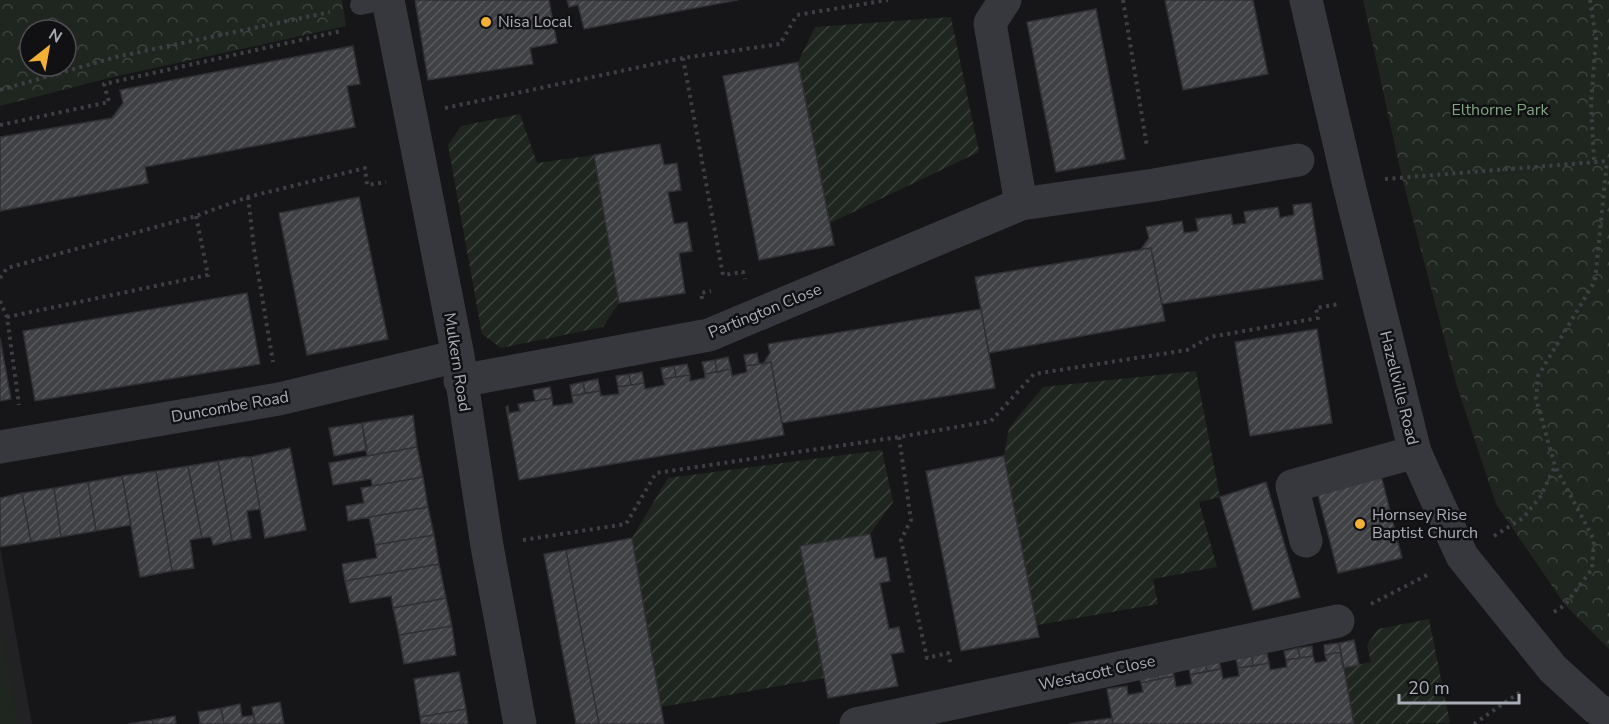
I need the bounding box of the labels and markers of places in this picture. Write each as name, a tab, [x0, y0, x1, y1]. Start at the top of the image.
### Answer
place label: Nisa Local	[498, 11, 572, 33]
marker: Nisa Local	[479, 15, 493, 29]
place label: Hornsey Rise Baptist Church	[1372, 504, 1478, 544]
marker: Hornsey Rise Baptist Church	[1353, 517, 1367, 531]

